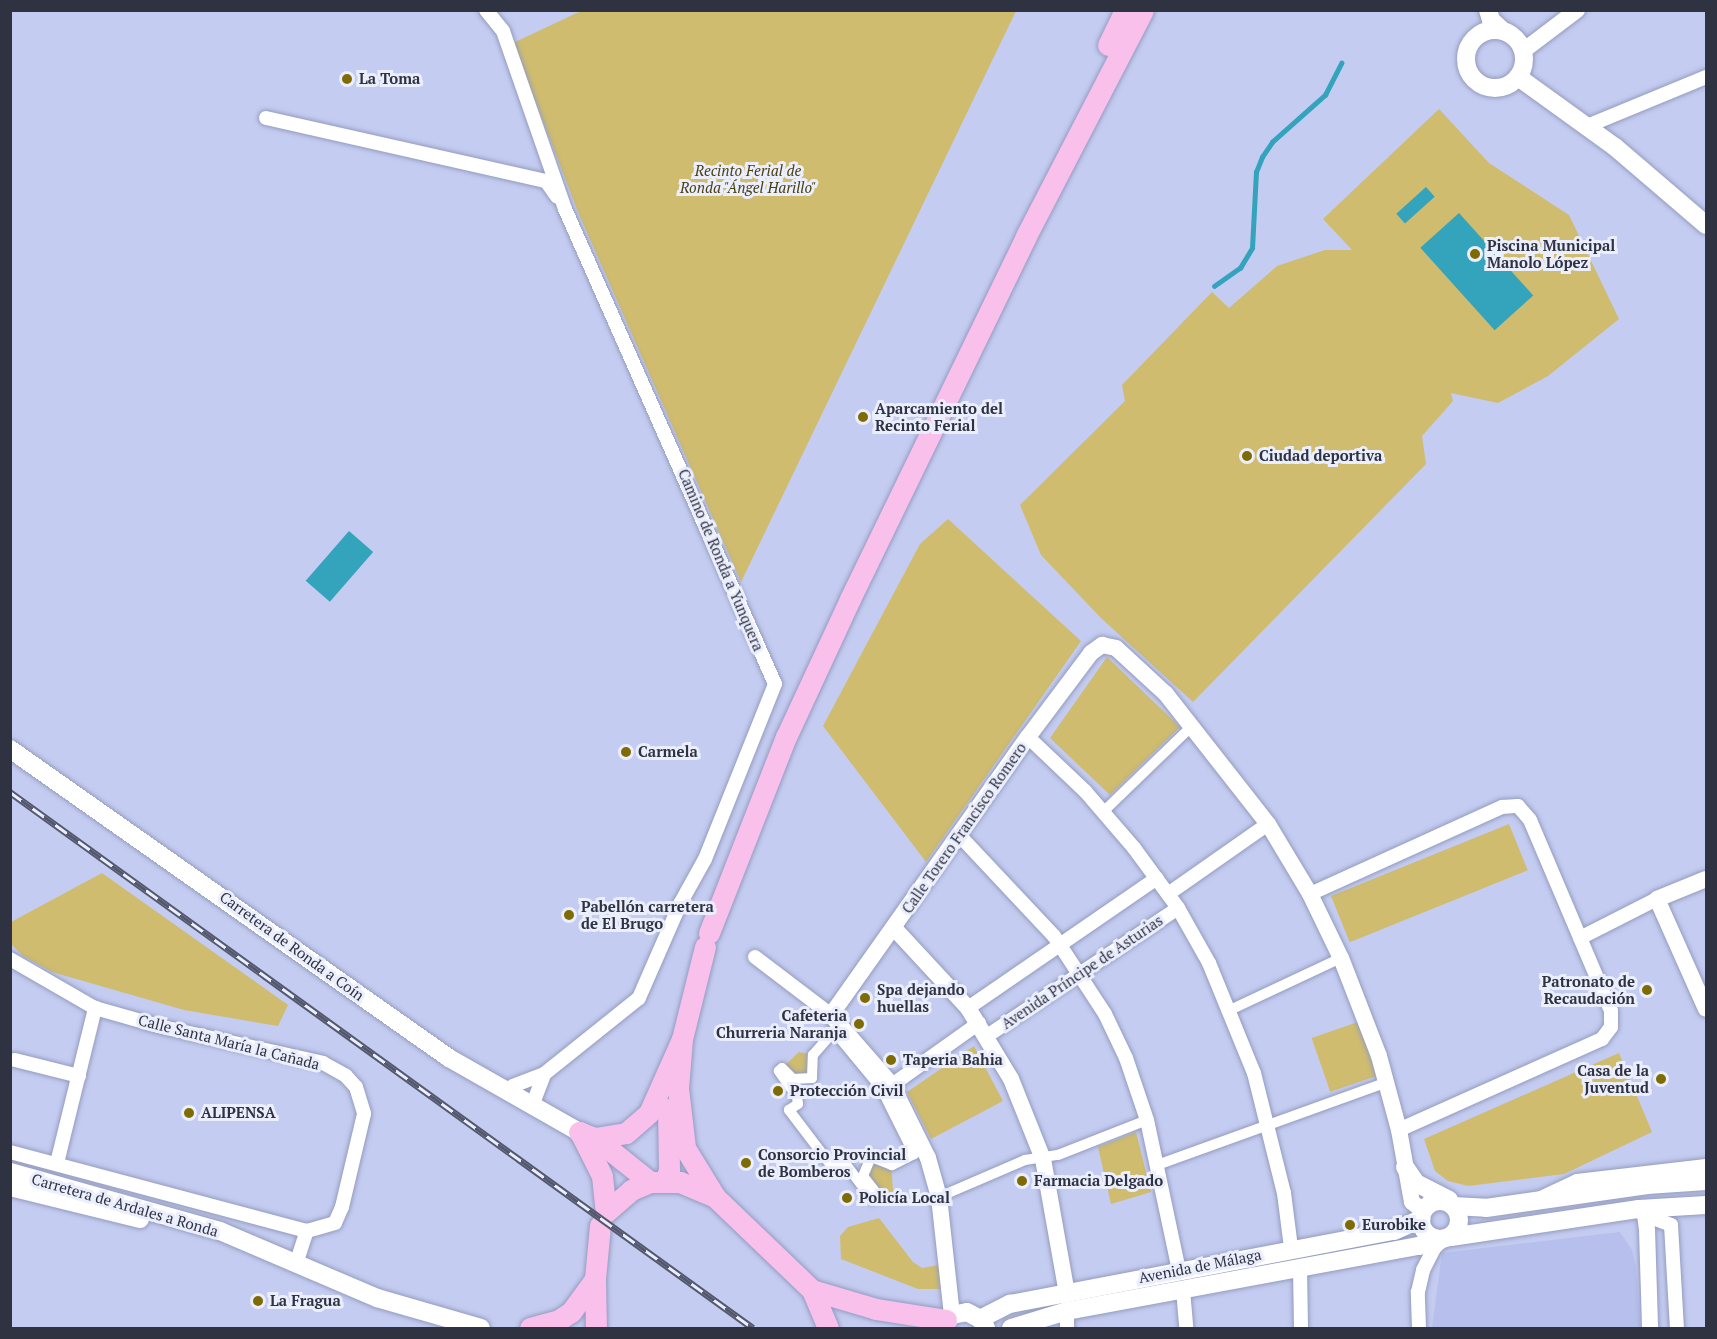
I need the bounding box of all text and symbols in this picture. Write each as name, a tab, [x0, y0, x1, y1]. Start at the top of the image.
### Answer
place label: La Toma	[359, 70, 420, 88]
marker: La Toma	[340, 72, 354, 86]
park label: Recinto Ferial de Ronda "Ángel Harillo"	[680, 161, 816, 196]
place label: Piscina Municipal Manolo López	[1487, 236, 1615, 271]
marker: Piscina Municipal Manolo López	[1468, 247, 1482, 261]
place label: Aparcamiento del Recinto Ferial	[875, 399, 1003, 434]
marker: Aparcamiento del Recinto Ferial	[856, 410, 870, 424]
place label: Ciudad deportiva	[1259, 447, 1382, 465]
marker: Ciudad deportiva	[1240, 449, 1254, 463]
street label: Camino de Ronda a Yunquera	[674, 466, 768, 654]
street label: Calle Torero Francisco Romero	[898, 739, 1030, 917]
place label: Carmela	[638, 743, 698, 761]
marker: Carmela	[619, 745, 633, 759]
street label: Carretera de Ronda a Coín	[216, 888, 368, 1004]
place label: Pabellón carretera de El Brugo	[581, 897, 714, 932]
marker: Pabellón carretera de El Brugo	[562, 908, 576, 922]
street label: Avenida Príncipe de Asturias	[998, 911, 1166, 1033]
place label: Patronato de Recaudación	[1542, 972, 1635, 1007]
place label: Spa dejando huellas	[877, 980, 965, 1015]
marker: Patronato de Recaudación	[1640, 983, 1654, 997]
marker: Spa dejando huellas	[858, 991, 872, 1005]
place label: Cafeteria Churreria Naranja	[716, 1006, 847, 1041]
street label: Calle Santa María la Cañada	[136, 1011, 322, 1073]
marker: Cafeteria Churreria Naranja	[852, 1017, 866, 1031]
place label: Taperia Bahia	[903, 1051, 1003, 1069]
marker: Taperia Bahia	[884, 1053, 898, 1067]
place label: Casa de la Juventud	[1577, 1061, 1649, 1096]
marker: Casa de la Juventud	[1654, 1072, 1668, 1086]
place label: Protección Civil	[790, 1082, 904, 1100]
marker: Protección Civil	[771, 1084, 785, 1098]
place label: ALIPENSA	[201, 1104, 276, 1122]
marker: ALIPENSA	[182, 1106, 196, 1120]
place label: Consorcio Provincial de Bomberos	[758, 1145, 906, 1180]
marker: Consorcio Provincial de Bomberos	[739, 1156, 753, 1170]
street label: Carretera de Ardales a Ronda	[29, 1170, 221, 1240]
place label: Farmacia Delgado	[1034, 1172, 1163, 1190]
marker: Farmacia Delgado	[1015, 1174, 1029, 1188]
place label: Policía Local	[859, 1189, 950, 1207]
marker: Policía Local	[840, 1191, 854, 1205]
place label: Eurobike	[1362, 1216, 1426, 1234]
marker: Eurobike	[1343, 1218, 1357, 1232]
street label: Avenida de Málaga	[1137, 1245, 1263, 1287]
place label: La Fragua	[270, 1292, 341, 1310]
marker: La Fragua	[251, 1294, 265, 1308]

